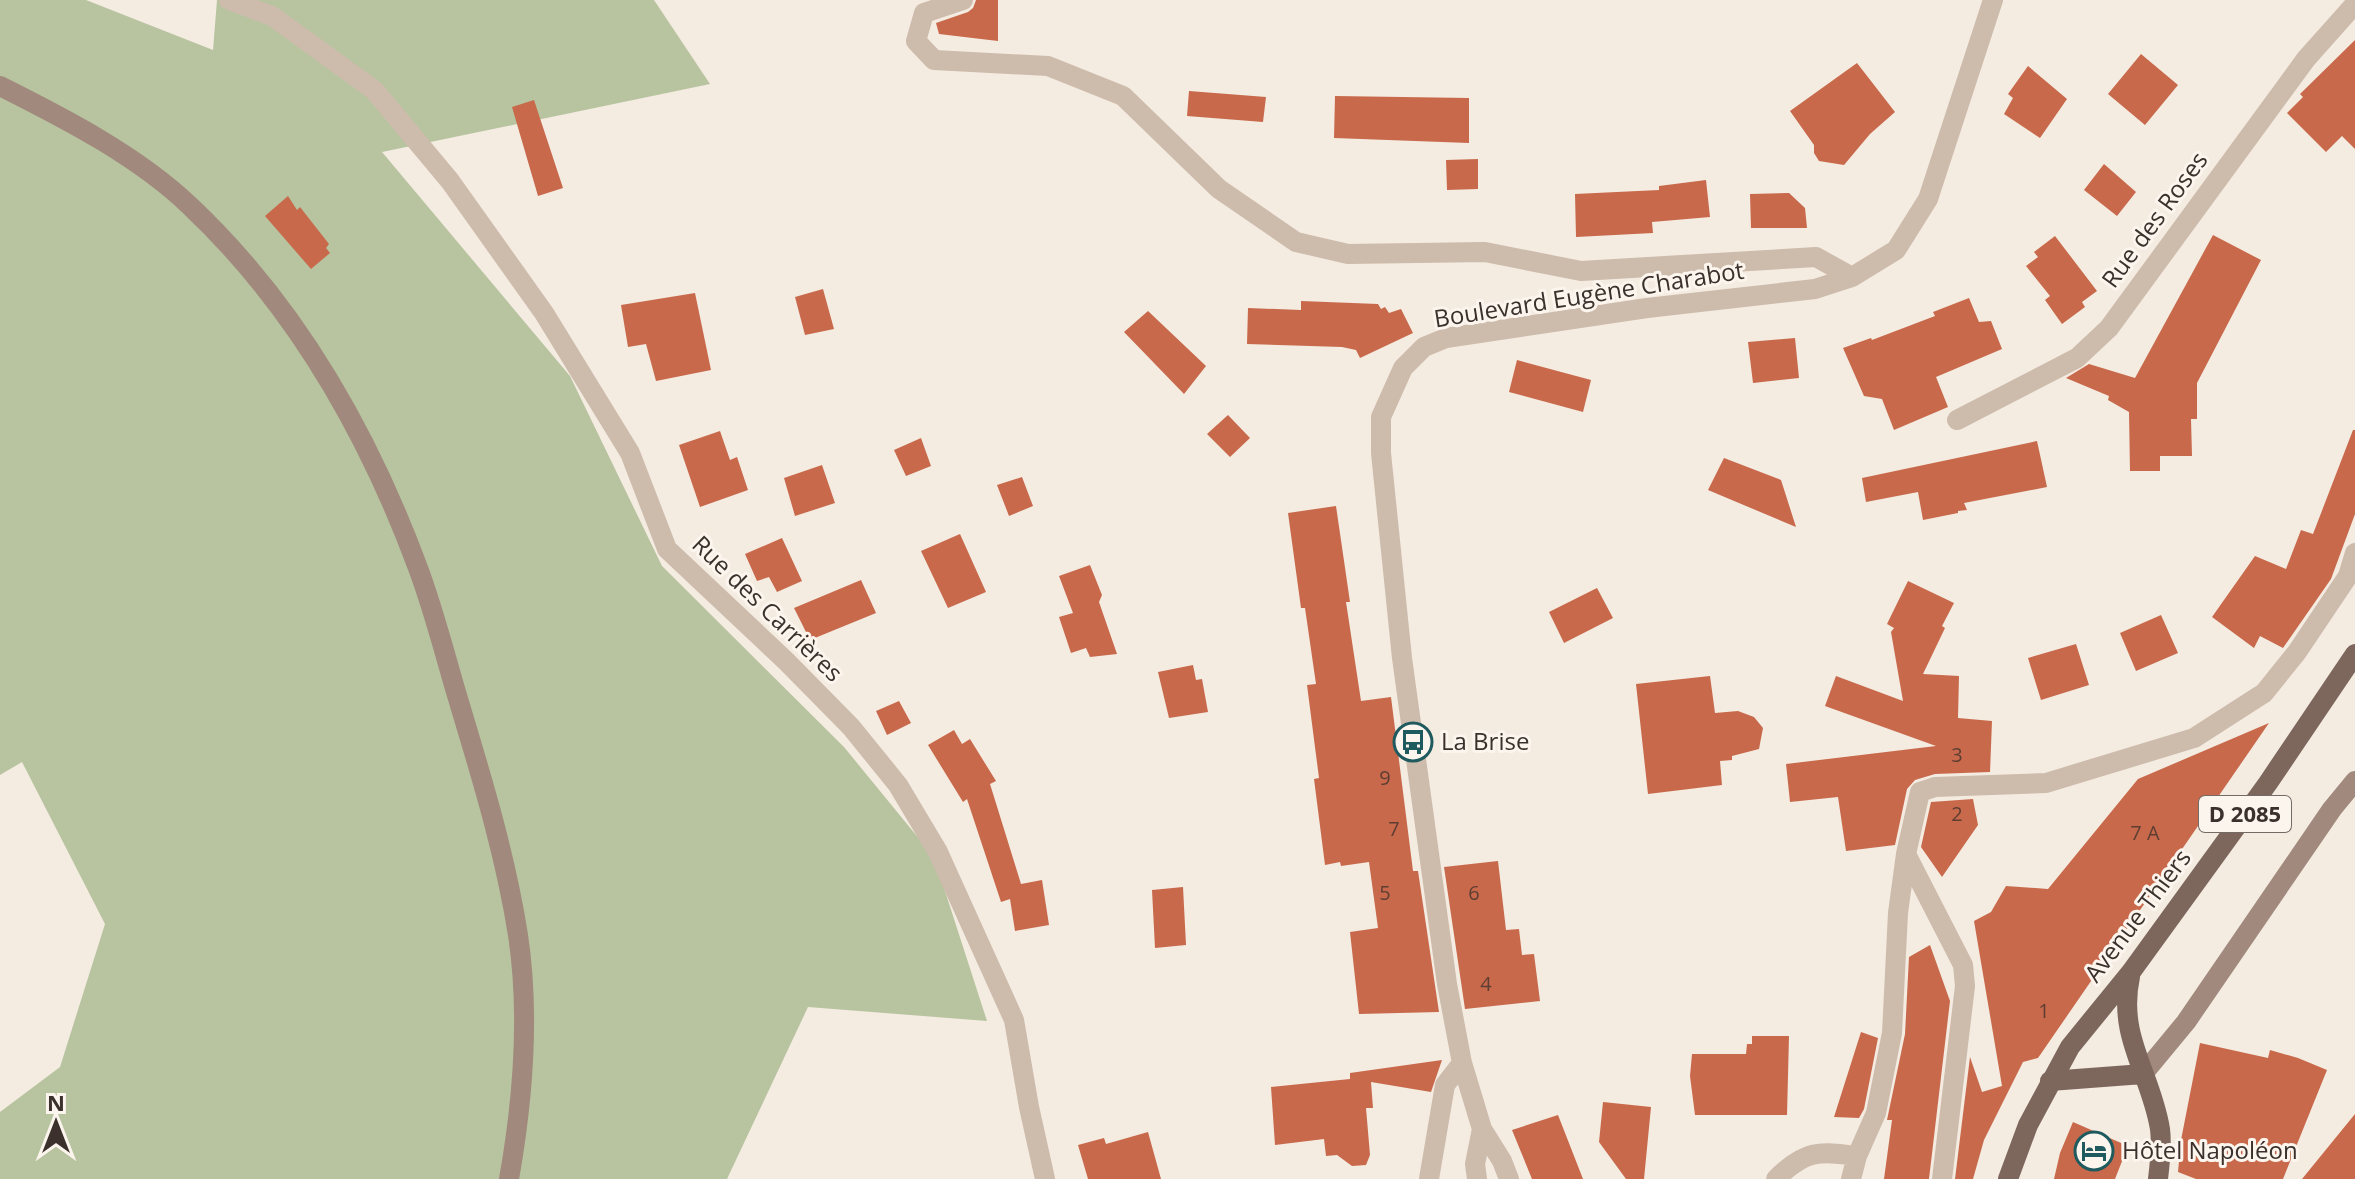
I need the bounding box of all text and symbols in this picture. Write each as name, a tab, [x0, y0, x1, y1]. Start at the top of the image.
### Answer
street label: Rue des Roses	[2093, 144, 2214, 294]
street label: Boulevard Eugène Charabot	[1431, 253, 1746, 334]
street label: Rue des Carrières	[686, 527, 851, 688]
bus stop icon: La Brise	[1392, 721, 1434, 763]
place label: La Brise	[1441, 724, 1529, 757]
house number: 3	[1951, 741, 1963, 768]
house number: 9	[1379, 764, 1391, 791]
road number: D 2085	[2199, 796, 2291, 832]
house number: 2	[1951, 800, 1963, 827]
house number: 7	[1388, 815, 1400, 842]
house number: 7 A	[2130, 819, 2160, 846]
street label: Avenue Thiers	[2076, 842, 2198, 988]
house number: 5	[1379, 879, 1391, 906]
house number: 6	[1468, 879, 1480, 906]
house number: 4	[1480, 970, 1492, 997]
house number: 1	[2038, 997, 2050, 1024]
north arrow	[16, 1083, 96, 1163]
text: N	[47, 1087, 65, 1117]
hotel icon: Hôtel Napoléon	[2073, 1130, 2115, 1172]
place label: Hôtel Napoléon	[2122, 1133, 2298, 1166]

